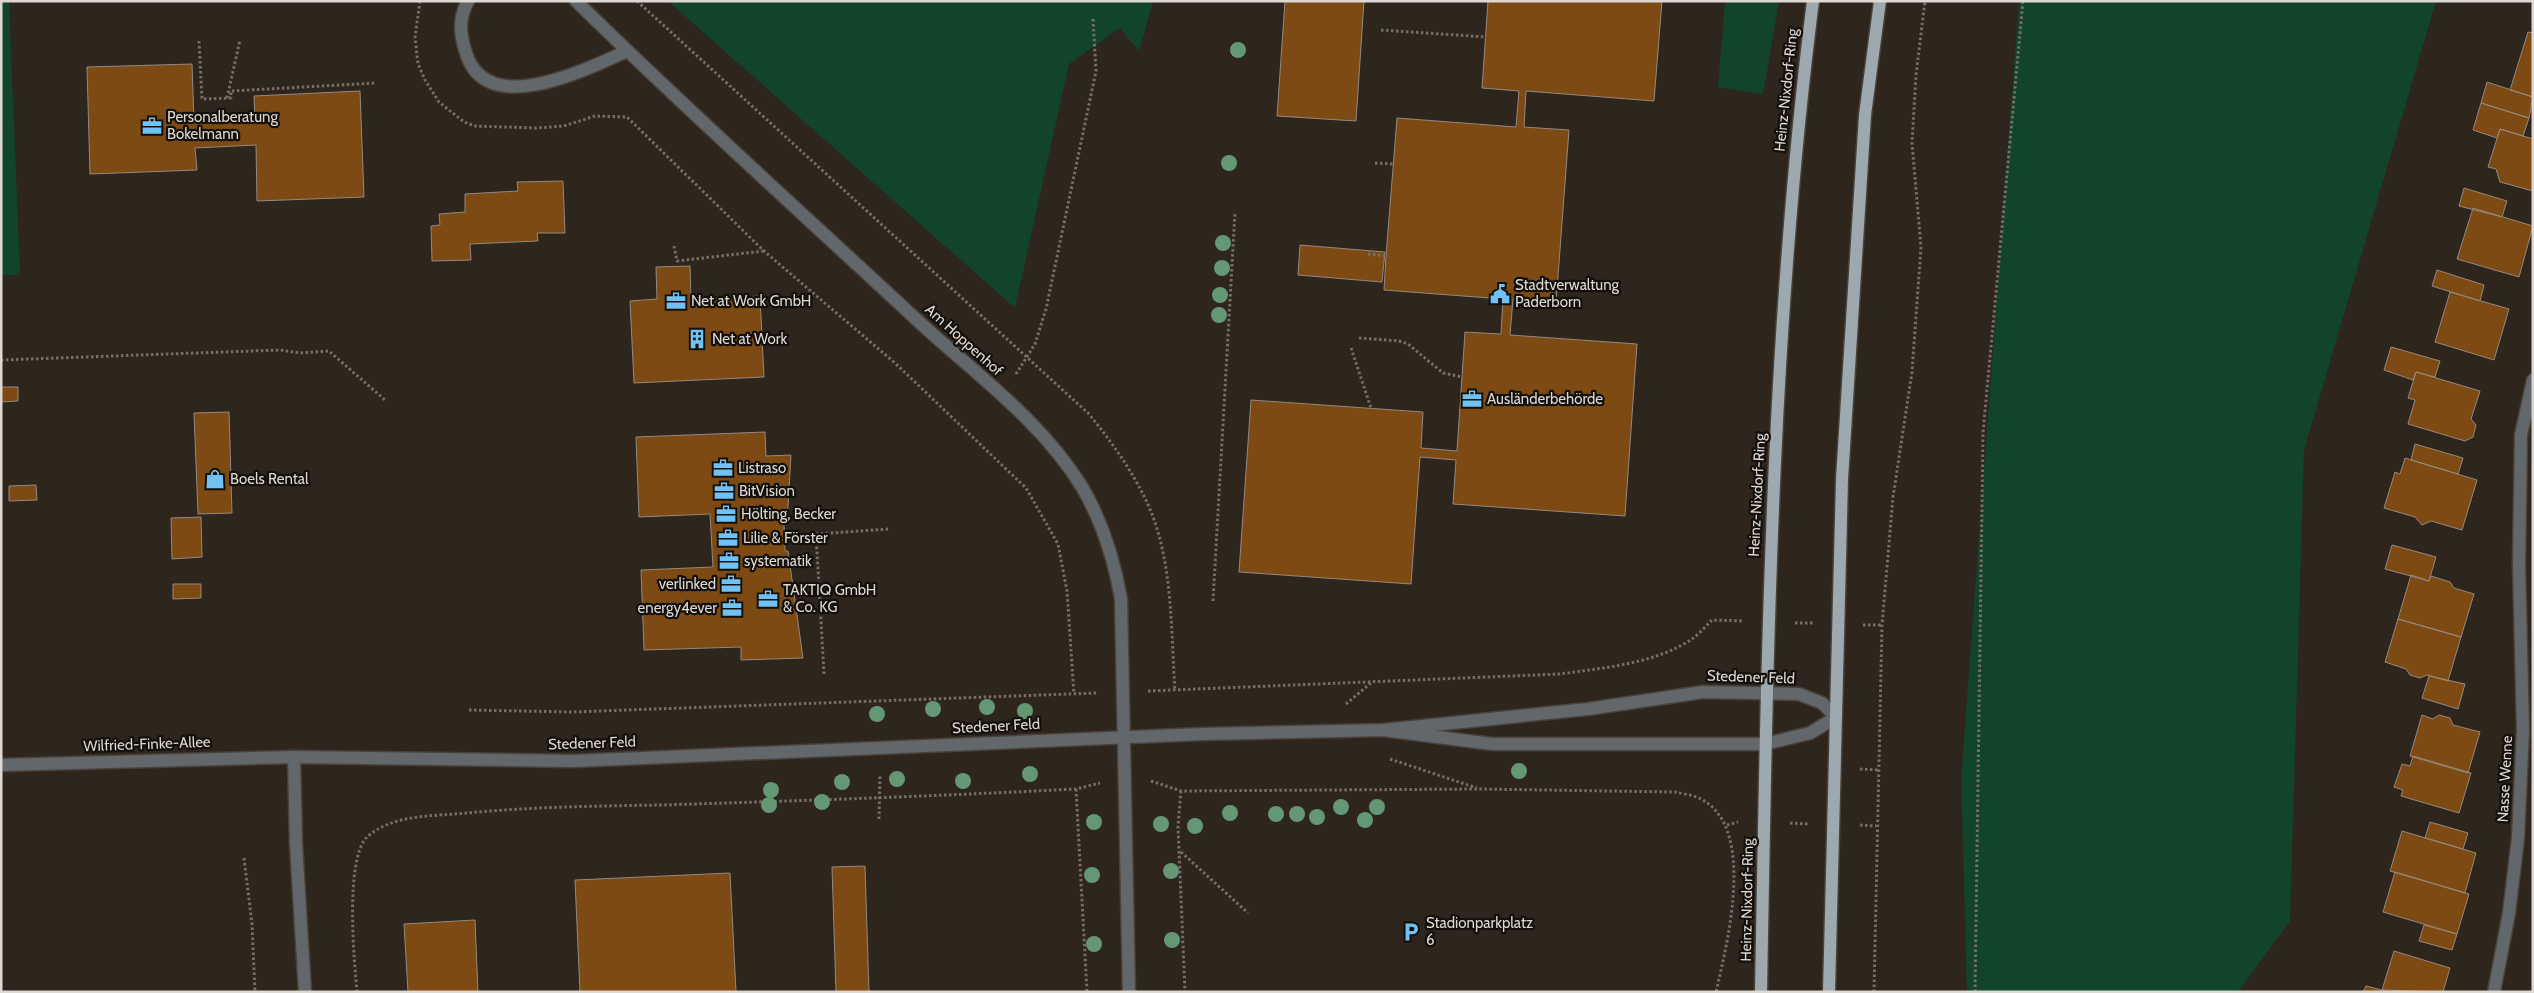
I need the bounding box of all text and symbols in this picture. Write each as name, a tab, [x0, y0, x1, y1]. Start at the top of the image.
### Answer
street label: Heinz-Nixdorf-Ring	[1771, 27, 1801, 152]
place label: Personalberatung Bokelmann	[167, 108, 278, 143]
office icon: Personalberatung Bokelmann	[141, 115, 163, 137]
place label: Stadtverwaltung Paderborn	[1515, 276, 1620, 311]
public building icon: Stadtverwaltung Paderborn	[1489, 283, 1511, 305]
office icon: Net at Work GmbH	[665, 290, 687, 312]
place label: Net at Work GmbH	[691, 292, 811, 310]
street label: Am Hoppenhof	[921, 300, 1007, 380]
building icon: Net at Work	[686, 328, 708, 350]
place label: Net at Work	[712, 330, 788, 348]
office icon: Ausländerbehörde	[1461, 388, 1483, 410]
place label: Ausländerbehörde	[1487, 390, 1603, 408]
street label: Heinz-Nixdorf-Ring	[1745, 432, 1769, 557]
office icon: Listraso	[712, 457, 734, 479]
place label: Listraso	[738, 459, 786, 477]
shop icon: Boels Rental	[204, 468, 226, 490]
place label: Boels Rental	[230, 470, 309, 488]
office icon: BitVision	[713, 480, 735, 502]
place label: BitVision	[739, 482, 795, 500]
office icon: Hölting, Becker	[715, 503, 737, 525]
place label: Hölting, Becker	[741, 505, 836, 523]
office icon: Lilie & Förster	[717, 527, 739, 549]
place label: Lilie & Förster	[743, 529, 828, 547]
office icon: systematik	[718, 550, 740, 572]
place label: systematik	[744, 552, 812, 570]
office icon: verlinked	[720, 573, 742, 595]
place label: verlinked	[659, 575, 716, 593]
place label: TAKTIQ GmbH & Co. KG	[783, 581, 876, 616]
office icon: TAKTIQ GmbH & Co. KG	[757, 588, 779, 610]
office icon: energy4ever	[721, 597, 743, 619]
place label: energy4ever	[638, 599, 717, 617]
street label: Stedener Feld	[1707, 666, 1795, 688]
street label: Stedener Feld	[952, 715, 1040, 737]
street label: Stedener Feld	[548, 732, 636, 754]
street label: Wilfried-Finke-Allee	[83, 733, 211, 755]
street label: Nasse Wenne	[2494, 735, 2516, 823]
street label: Heinz-Nixdorf-Ring	[1737, 838, 1757, 962]
place label: Stadionparkplatz 6	[1426, 914, 1533, 949]
parking icon: Stadionparkplatz 6	[1400, 921, 1422, 943]

